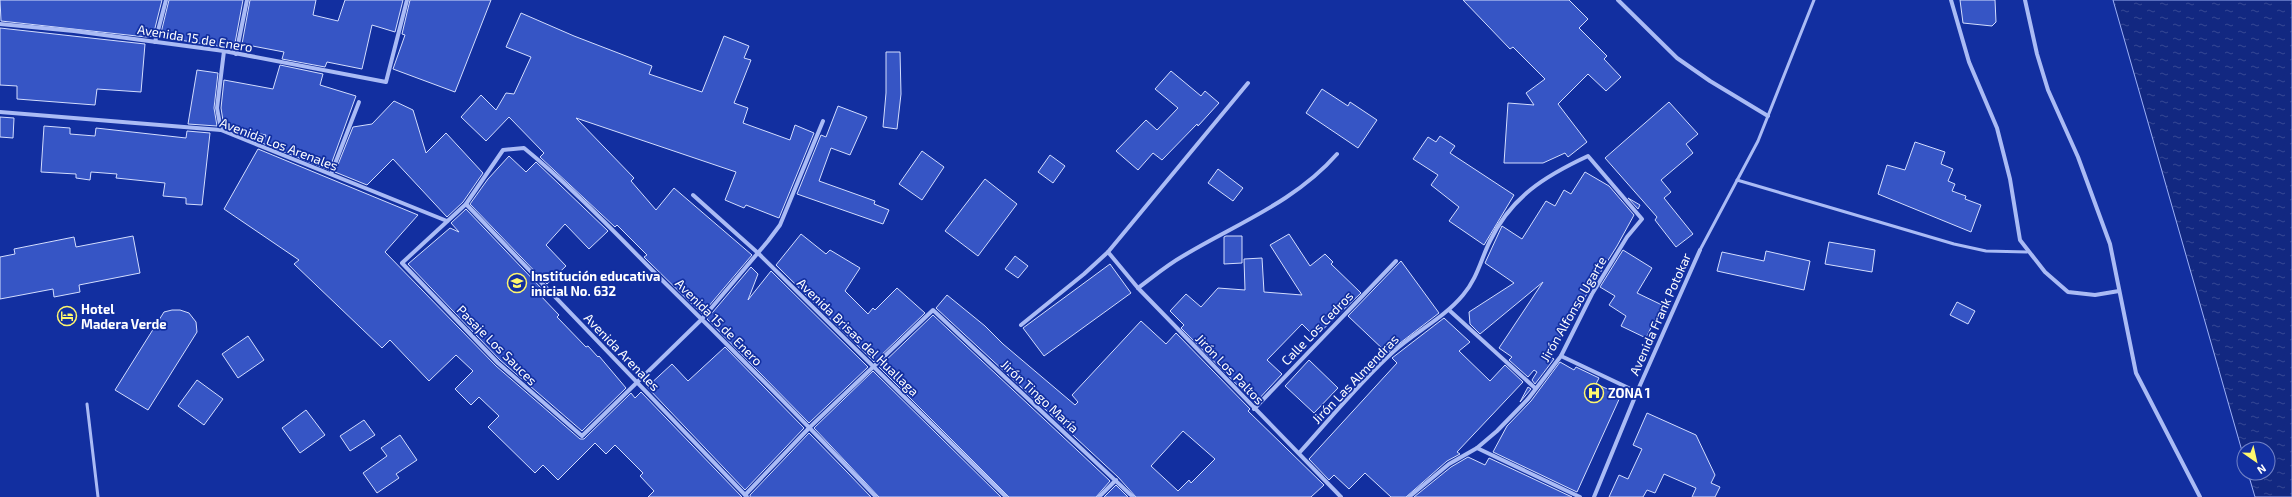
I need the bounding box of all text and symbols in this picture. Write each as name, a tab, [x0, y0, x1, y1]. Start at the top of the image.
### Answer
street label: Avenida 15 de Enero	[136, 21, 254, 55]
street label: Avenida Los Arenales	[218, 114, 340, 174]
street label: Avenida Frank Potokar	[1626, 250, 1694, 378]
street label: Jirón Alfonso Ugarte	[1536, 254, 1610, 364]
place label: Institución educativa inicial No. 632	[531, 268, 660, 299]
school or university icon: Institución educativa inicial No. 632	[506, 272, 528, 294]
street label: Avenida 15 de Enero	[672, 275, 766, 369]
street label: Avenida Brisas del Huallaga	[794, 275, 922, 399]
street label: Calle Los Cedros	[1278, 288, 1356, 368]
place label: Hotel Madera Verde	[81, 301, 167, 332]
street label: Pasaje Los Sauces	[454, 302, 540, 388]
hotel icon: Hotel Madera Verde	[56, 305, 78, 327]
street label: Avenida Arenales	[581, 310, 663, 394]
street label: Jirón Los Paltos	[1192, 331, 1268, 407]
street label: Jirón Las Almendras	[1308, 331, 1402, 427]
street label: Jirón Tingo María	[998, 356, 1082, 436]
hospital icon: ZONA 1	[1583, 382, 1605, 404]
place label: ZONA 1	[1608, 385, 1650, 401]
north arrow	[2236, 441, 2276, 481]
text: N	[2255, 462, 2269, 477]

